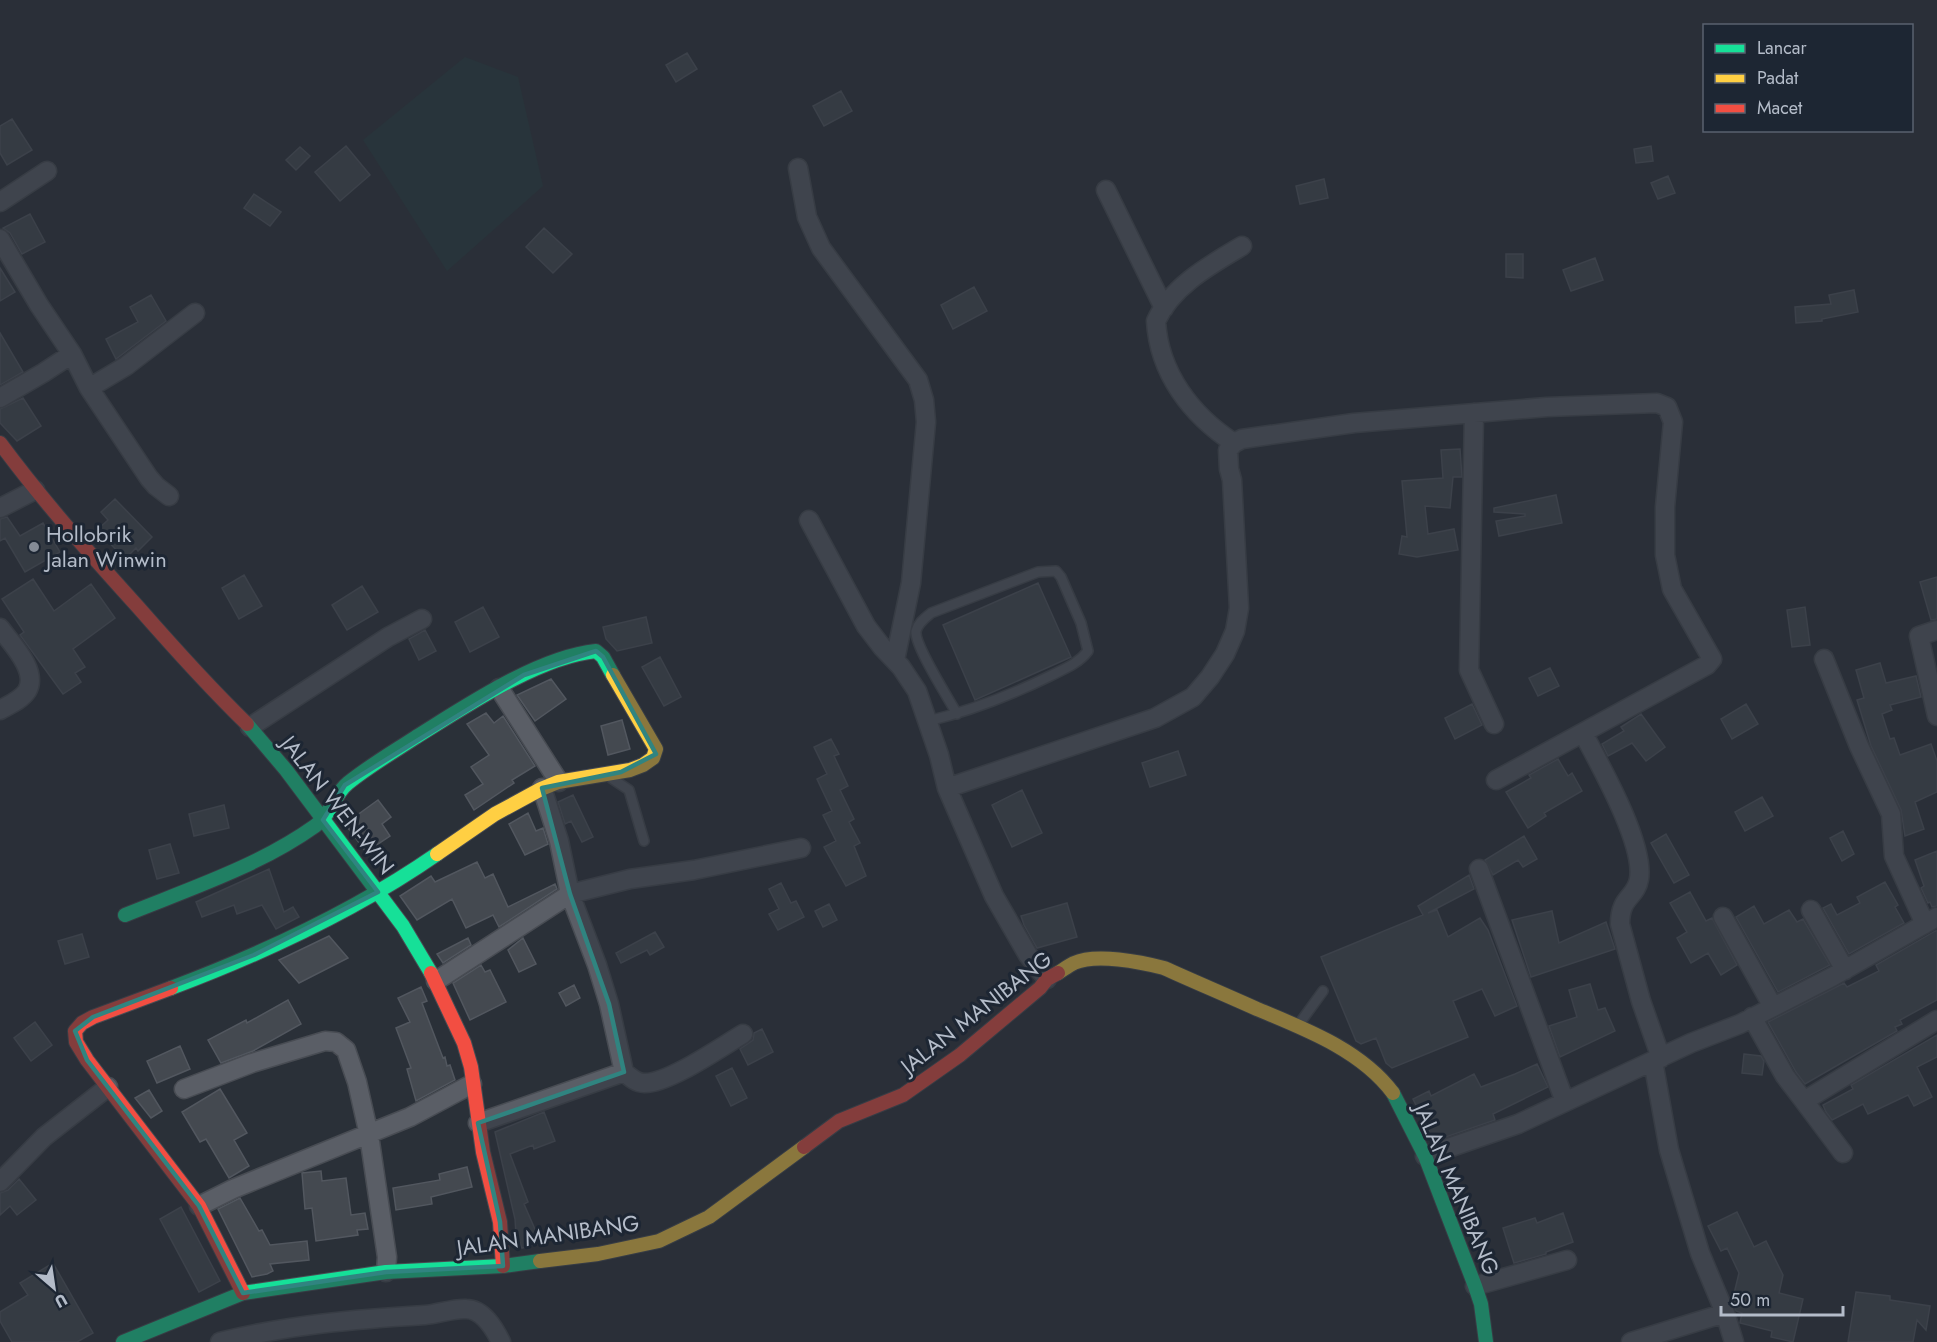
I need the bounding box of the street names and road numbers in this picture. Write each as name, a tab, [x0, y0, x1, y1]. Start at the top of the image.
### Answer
street label: JALAN WEN-WIN	[272, 726, 402, 881]
street label: JALAN MANIBANG	[891, 943, 1058, 1083]
street label: JALAN MANIBANG	[1405, 1095, 1508, 1280]
street label: JALAN MANIBANG	[452, 1206, 641, 1264]

